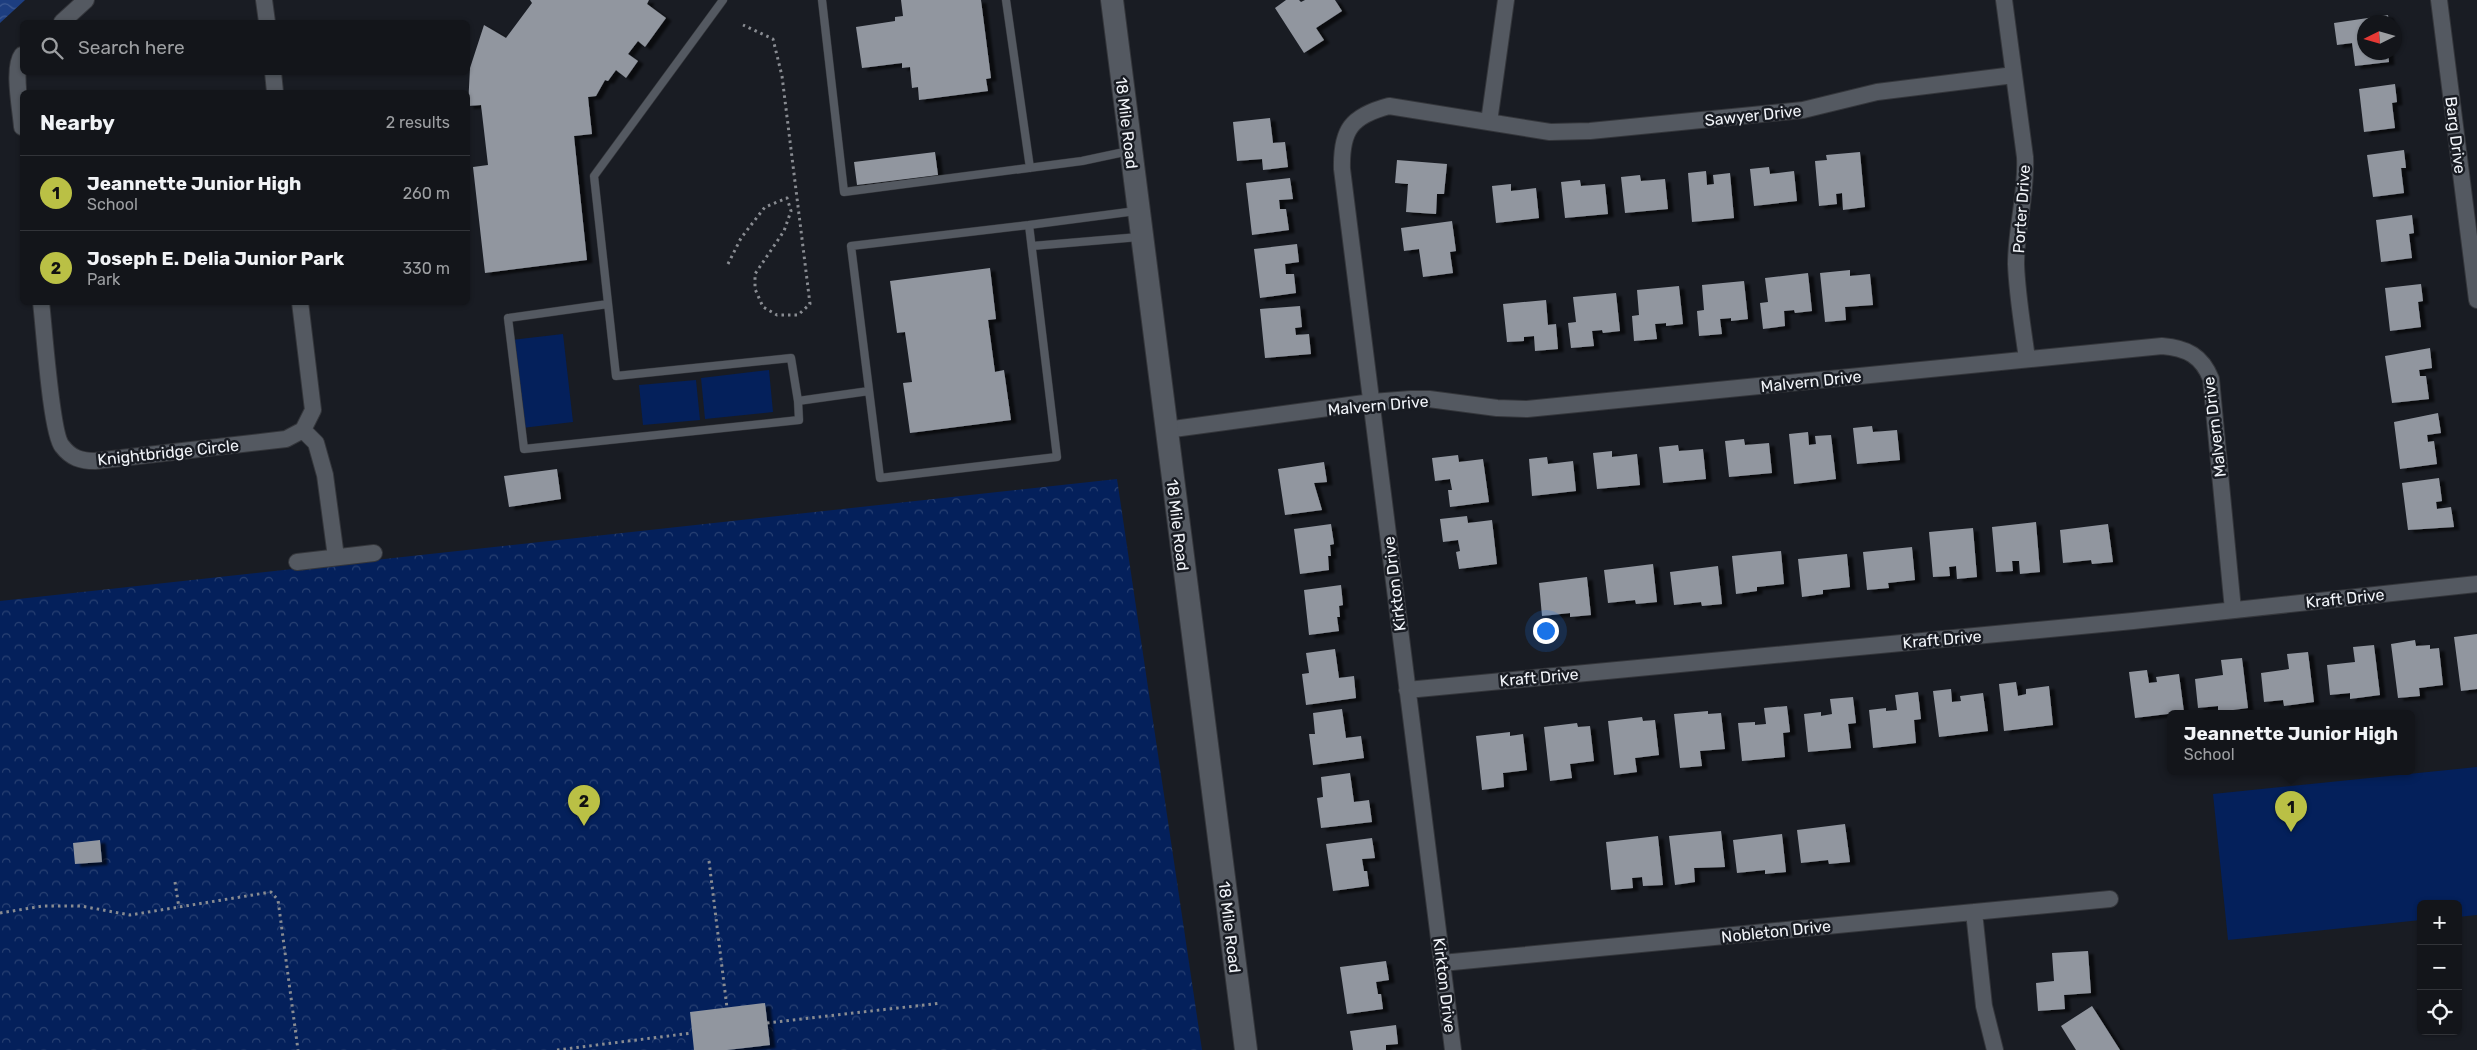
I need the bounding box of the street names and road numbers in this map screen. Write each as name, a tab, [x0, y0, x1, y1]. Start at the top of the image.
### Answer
street label: 18 Mile Road	[1111, 76, 1142, 170]
street label: Barg Drive	[2441, 95, 2470, 175]
street label: Sawyer Drive	[1704, 101, 1802, 130]
street label: Porter Drive	[2009, 164, 2034, 254]
street label: Malvern Drive	[1760, 367, 1862, 396]
street label: Malvern Drive	[2199, 376, 2230, 478]
street label: Malvern Drive	[1327, 392, 1429, 419]
street label: Knightbridge Circle	[96, 436, 240, 469]
street label: 18 Mile Road	[1162, 478, 1193, 572]
street label: Kirkton Drive	[1379, 535, 1410, 632]
street label: Kraft Drive	[2305, 585, 2385, 612]
street label: Kraft Drive	[1902, 627, 1982, 652]
street label: Kraft Drive	[1499, 665, 1579, 690]
street label: 18 Mile Road	[1214, 880, 1245, 974]
street label: Nobleton Drive	[1720, 916, 1832, 947]
street label: Kirkton Drive	[1429, 937, 1460, 1034]

